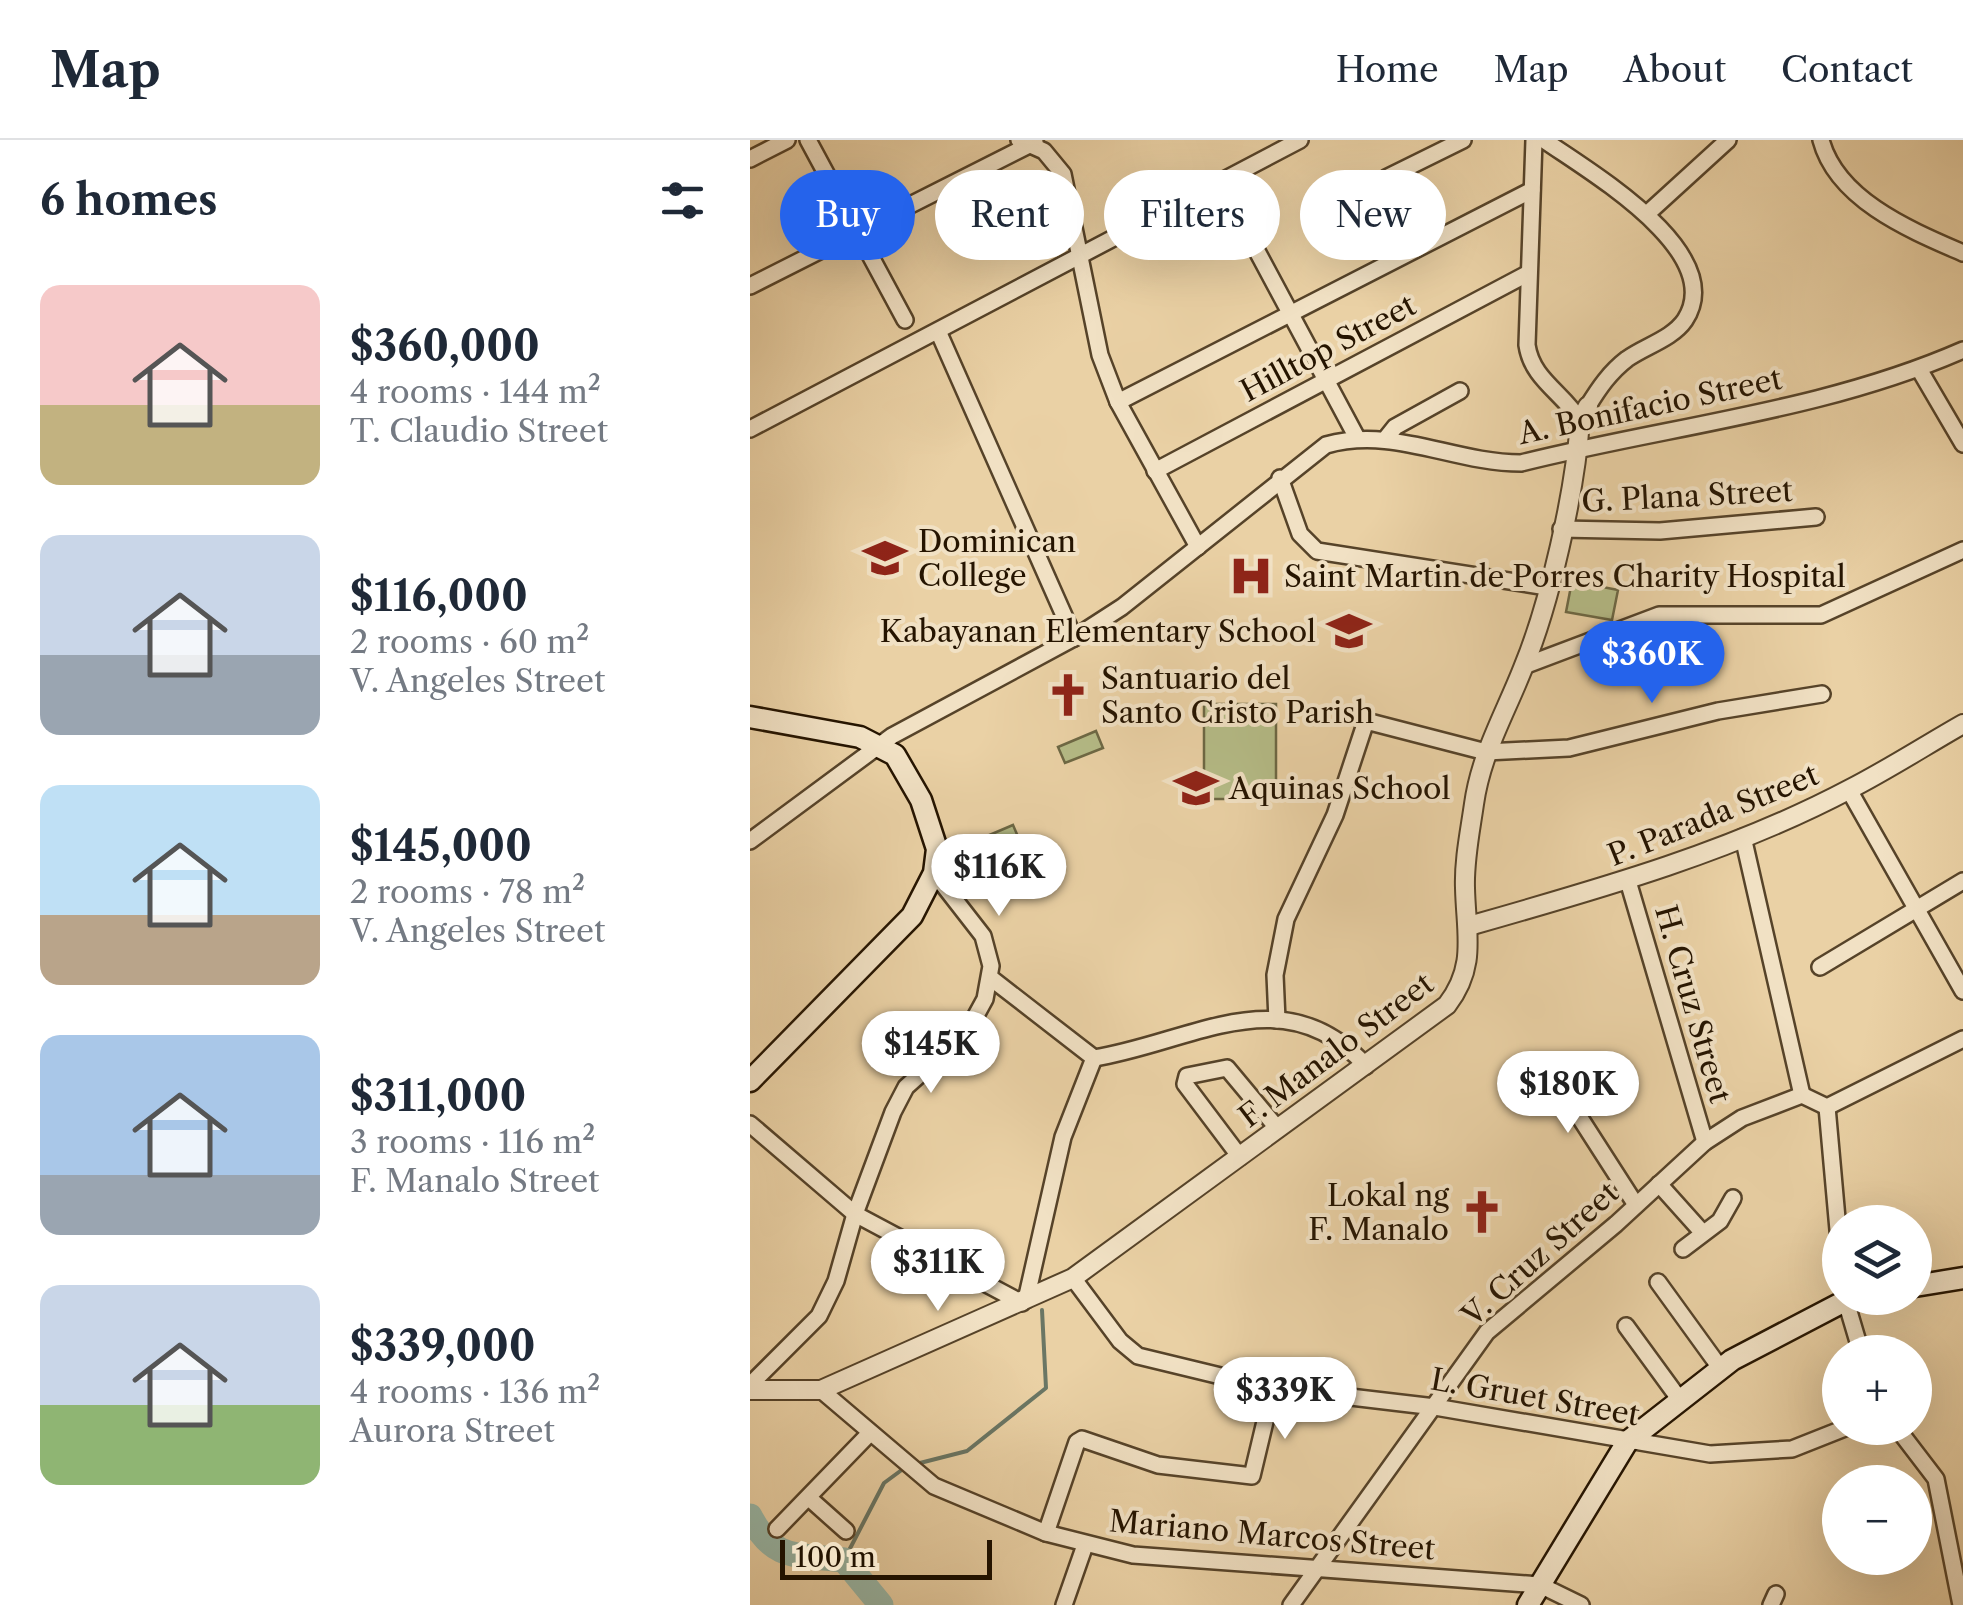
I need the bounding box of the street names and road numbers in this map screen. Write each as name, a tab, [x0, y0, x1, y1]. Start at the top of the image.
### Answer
street label: Hilltop Street	[1234, 286, 1422, 410]
street label: A. Bonifacio Street	[1514, 360, 1785, 452]
street label: G. Plana Street	[1580, 472, 1794, 520]
street label: P. Parada Street	[1602, 756, 1824, 874]
street label: H. Cruz Street	[1647, 901, 1739, 1108]
street label: F. Manalo Street	[1231, 965, 1441, 1135]
street label: V. Cruz Street	[1453, 1174, 1626, 1335]
street label: L. Gruet Street	[1428, 1360, 1643, 1434]
street label: Mariano Marcos Street	[1108, 1502, 1437, 1568]

